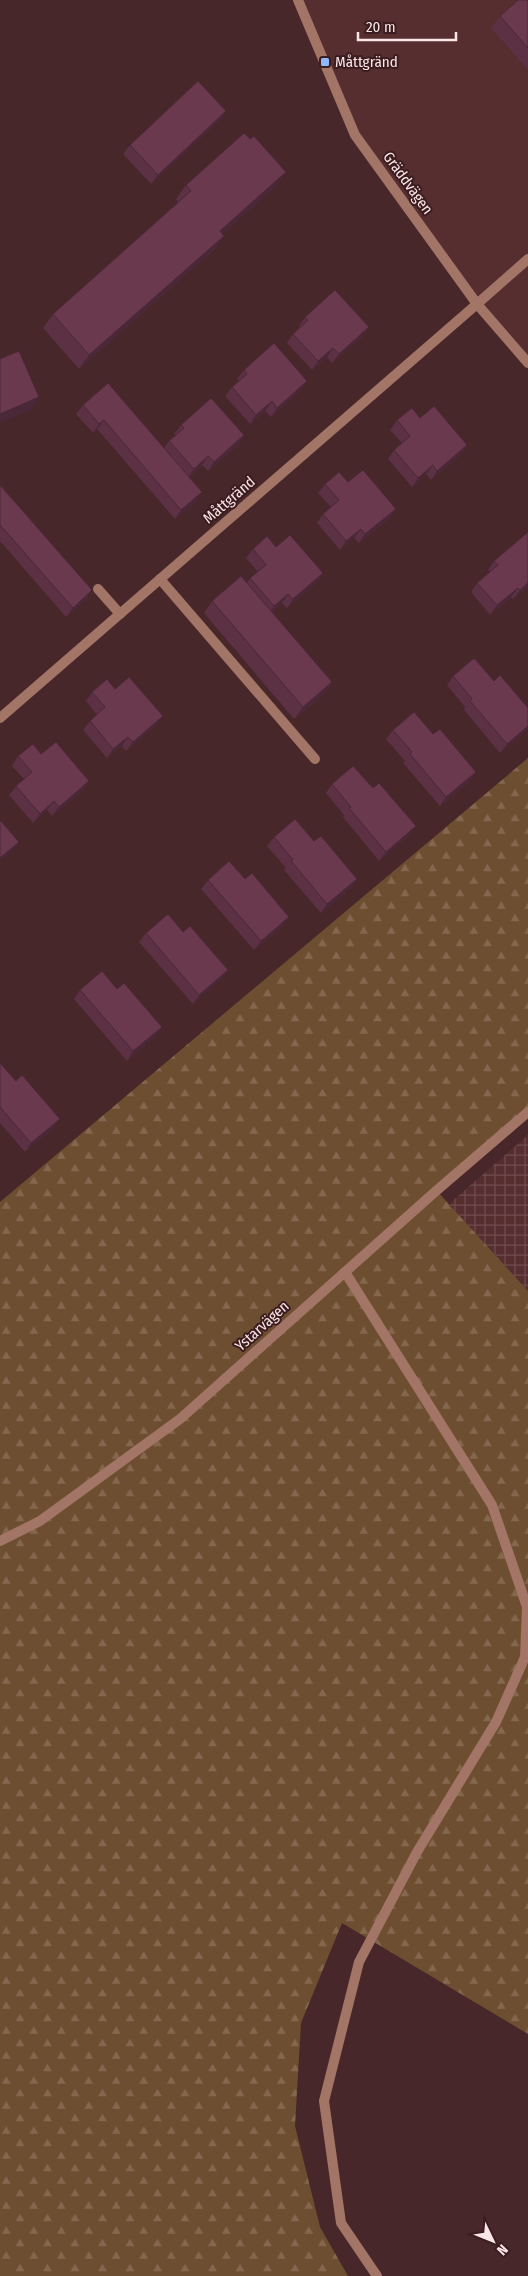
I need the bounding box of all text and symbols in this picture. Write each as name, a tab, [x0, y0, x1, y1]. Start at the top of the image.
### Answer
scale bar	[358, 10, 456, 42]
text: 20 m	[366, 18, 396, 36]
place label: Måttgränd	[335, 53, 398, 71]
marker: Måttgränd	[319, 56, 331, 68]
street label: Gräddvägen	[379, 148, 437, 218]
street label: Måttgränd	[199, 473, 259, 527]
street label: Ystarvägen	[231, 1297, 293, 1355]
north arrow	[468, 2216, 518, 2266]
text: N	[493, 2241, 511, 2258]

